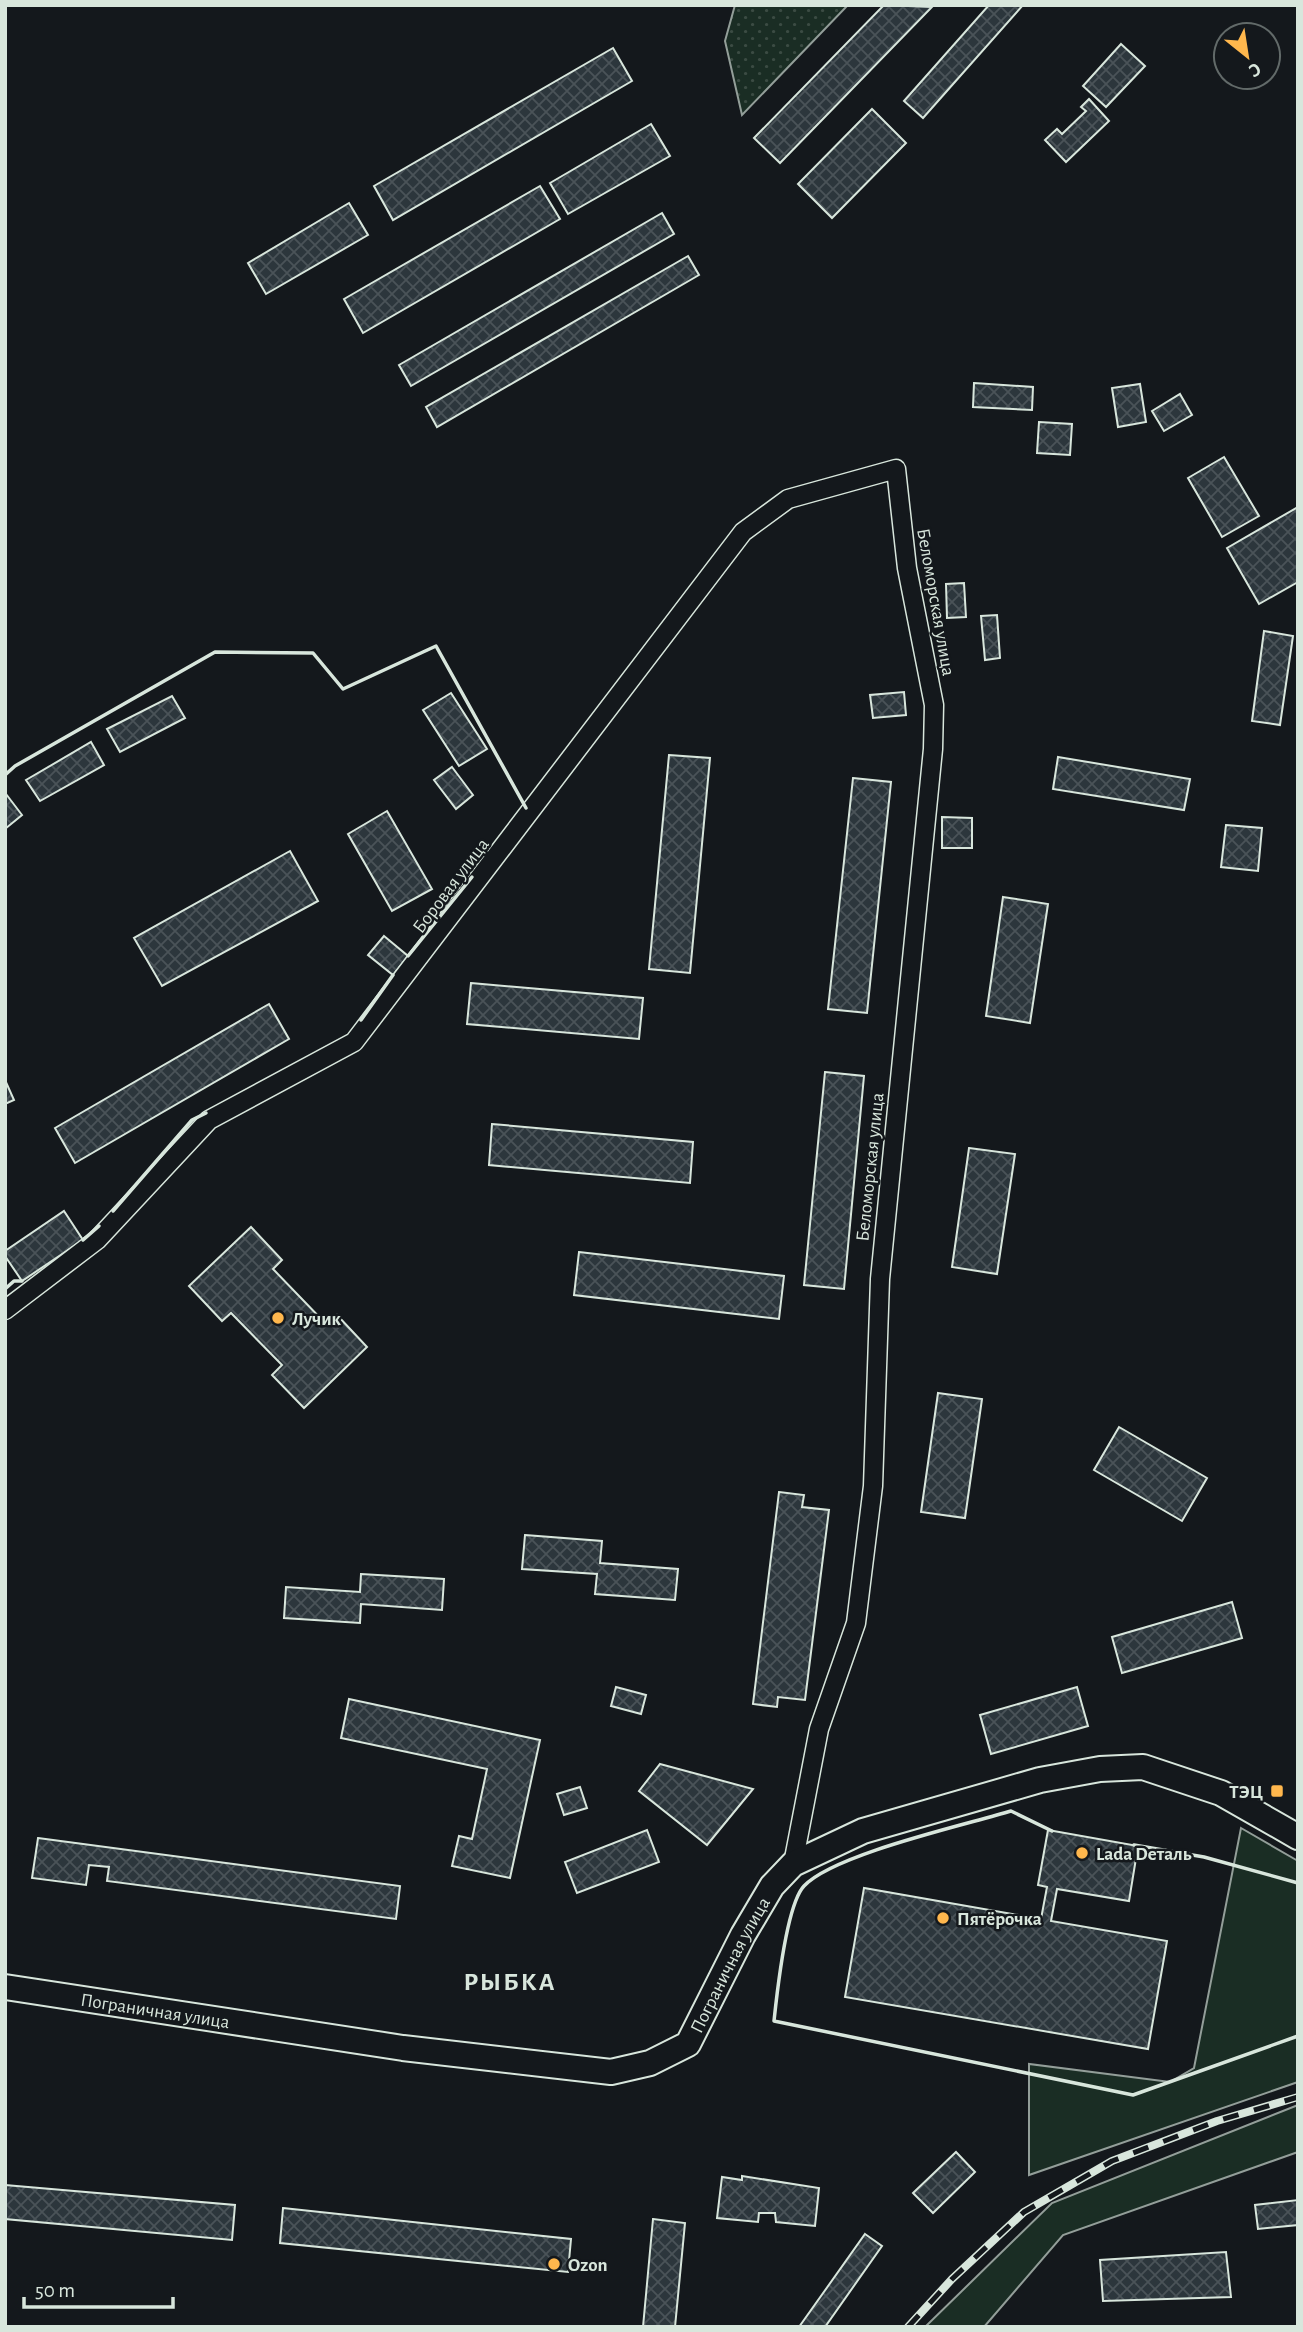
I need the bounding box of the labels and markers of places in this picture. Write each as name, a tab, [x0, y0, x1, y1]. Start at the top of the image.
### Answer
marker: Лучик	[270, 1310, 286, 1326]
place label: Лучик	[292, 1310, 341, 1329]
place label: ТЭЦ	[1229, 1783, 1263, 1802]
marker: ТЭЦ	[1269, 1783, 1285, 1799]
marker: Lada Dеталь	[1074, 1845, 1090, 1861]
place label: Lada Dеталь	[1096, 1845, 1192, 1864]
marker: Пятёрочка	[935, 1910, 951, 1926]
place label: Пятёрочка	[957, 1910, 1042, 1929]
marker: Ozon	[546, 2256, 562, 2272]
place label: Ozon	[568, 2256, 607, 2275]

